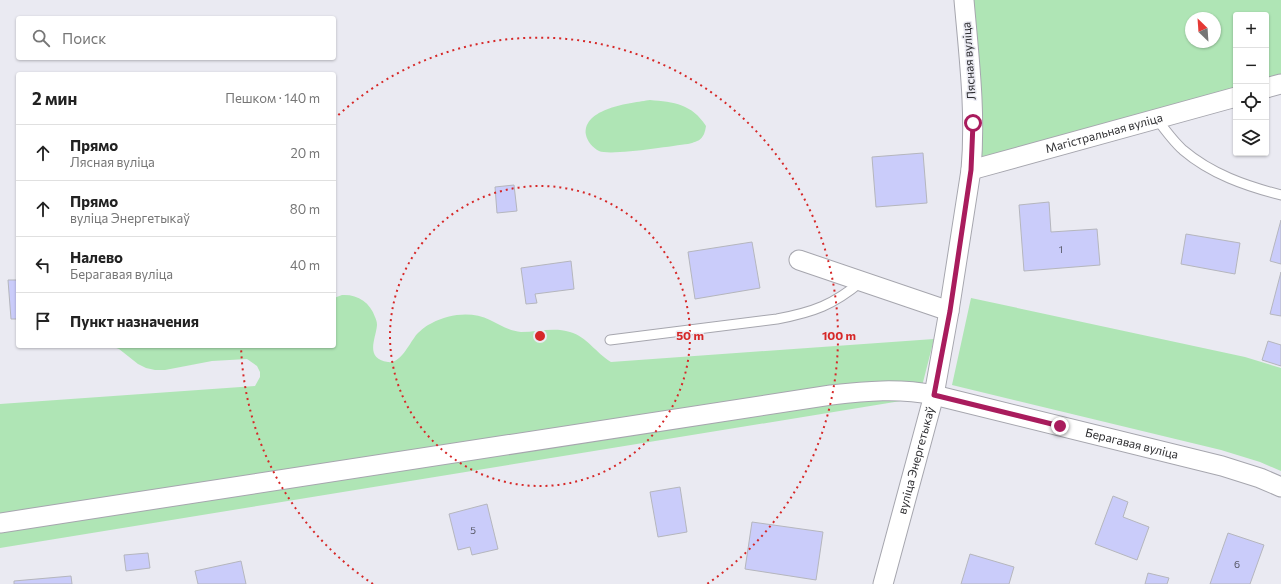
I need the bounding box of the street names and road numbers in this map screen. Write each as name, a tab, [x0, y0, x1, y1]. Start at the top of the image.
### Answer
street label: Лясная вуліца	[958, 22, 978, 101]
street label: Магістральная вуліца	[1044, 110, 1164, 155]
street label: вуліца Энергетыкаў	[894, 405, 937, 515]
street label: Берагавая вуліца	[1084, 425, 1180, 461]

